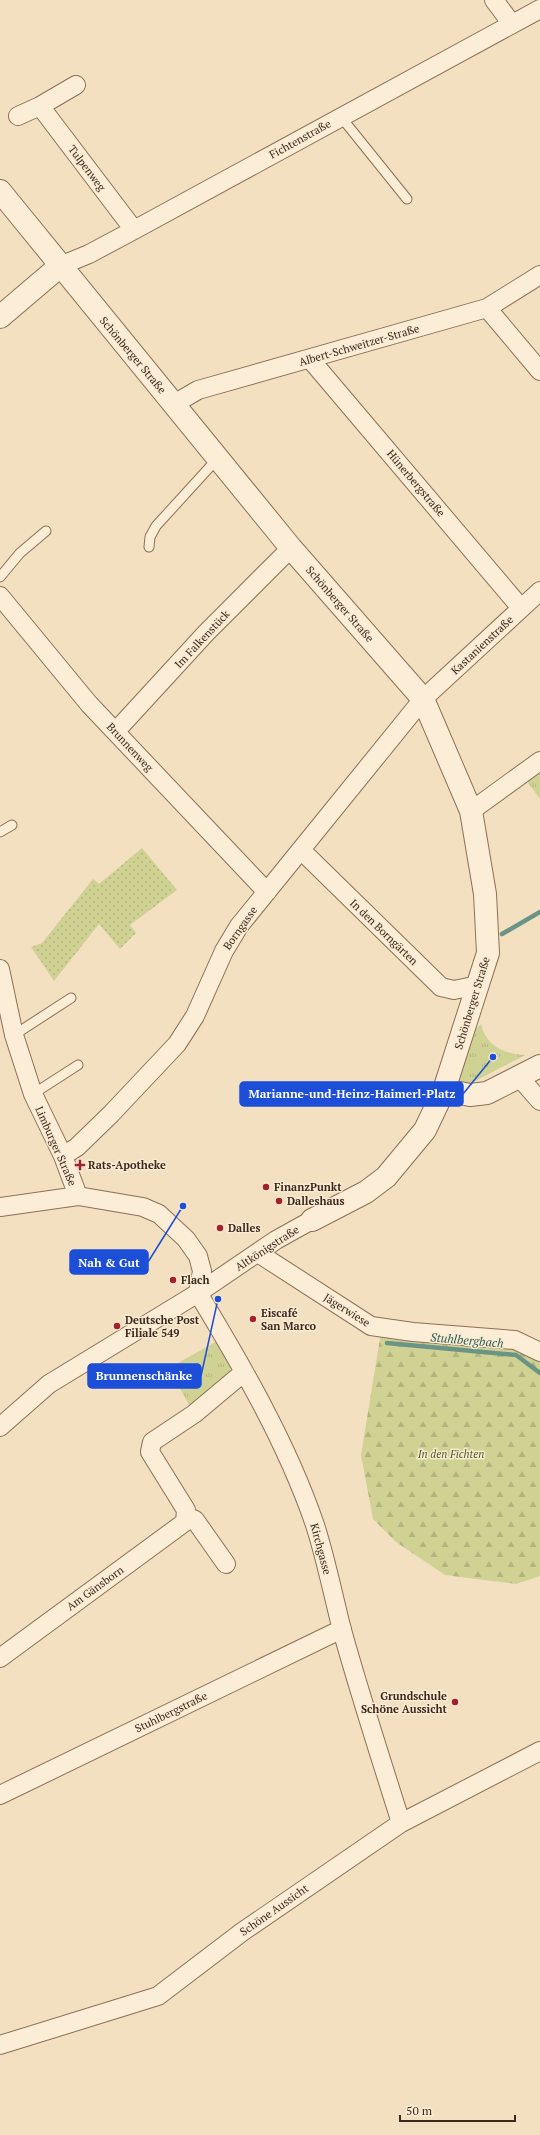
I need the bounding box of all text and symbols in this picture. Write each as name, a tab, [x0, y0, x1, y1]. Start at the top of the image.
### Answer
street label: Fichtenstraße	[267, 116, 334, 162]
street label: Tulpenweg	[65, 142, 109, 194]
street label: Schönberger Straße	[97, 314, 170, 397]
street label: Albert-Schweitzer-Straße	[297, 321, 421, 369]
street label: Hünerbergstraße	[384, 447, 448, 520]
street label: Schönberger Straße	[303, 563, 377, 645]
street label: Im Falkenstück	[171, 607, 233, 671]
street label: Kastanienstraße	[448, 612, 516, 677]
street label: Brunnenweg	[104, 720, 156, 774]
street label: In den Borngärten	[347, 896, 421, 968]
street label: Borngasse	[220, 903, 260, 953]
street label: Schönberger Straße	[451, 954, 493, 1051]
callout: Marianne-und-Heinz-Haimerl-Platz	[240, 1082, 463, 1106]
text: Marianne-und-Heinz-Haimerl-Platz	[248, 1086, 456, 1101]
street label: Limburger Straße	[32, 1104, 80, 1189]
place label: Rats-Apotheke	[88, 1158, 166, 1172]
marker: Rats-Apotheke	[75, 1160, 85, 1170]
place label: FinanzPunkt	[274, 1180, 342, 1194]
marker: FinanzPunkt	[261, 1182, 271, 1192]
place label: Dalleshaus	[287, 1194, 344, 1208]
marker: Dalleshaus	[274, 1196, 284, 1206]
place label: Dalles	[228, 1221, 260, 1235]
street label: Altkönigstraße	[232, 1222, 302, 1274]
marker: Dalles	[215, 1223, 225, 1233]
callout: Nah & Gut	[70, 1250, 148, 1274]
text: Nah & Gut	[78, 1255, 140, 1270]
place label: Flach	[181, 1273, 209, 1287]
marker: Flach	[168, 1275, 178, 1285]
street label: Jägerwiese	[321, 1290, 373, 1330]
place label: Eiscafé San Marco	[261, 1306, 317, 1333]
place label: Deutsche Post Filiale 549	[125, 1313, 200, 1340]
marker: Eiscafé San Marco	[248, 1314, 258, 1324]
marker: Deutsche Post Filiale 549	[112, 1321, 122, 1331]
water label: Stuhlbergbach	[430, 1329, 504, 1351]
callout: Brunnenschänke	[88, 1364, 201, 1388]
text: Brunnenschänke	[96, 1368, 193, 1383]
park label: In den Fichten	[417, 1447, 484, 1461]
street label: Kirchgasse	[307, 1522, 335, 1577]
street label: Am Gänsborn	[64, 1562, 127, 1613]
street label: Stuhlbergstraße	[133, 1688, 210, 1736]
place label: Grundschule Schöne Aussicht	[361, 1689, 448, 1716]
marker: Grundschule Schöne Aussicht	[450, 1697, 460, 1707]
street label: Schöne Aussicht	[237, 1881, 311, 1939]
scale bar	[400, 2097, 515, 2123]
text: 50 m	[406, 2103, 433, 2118]

